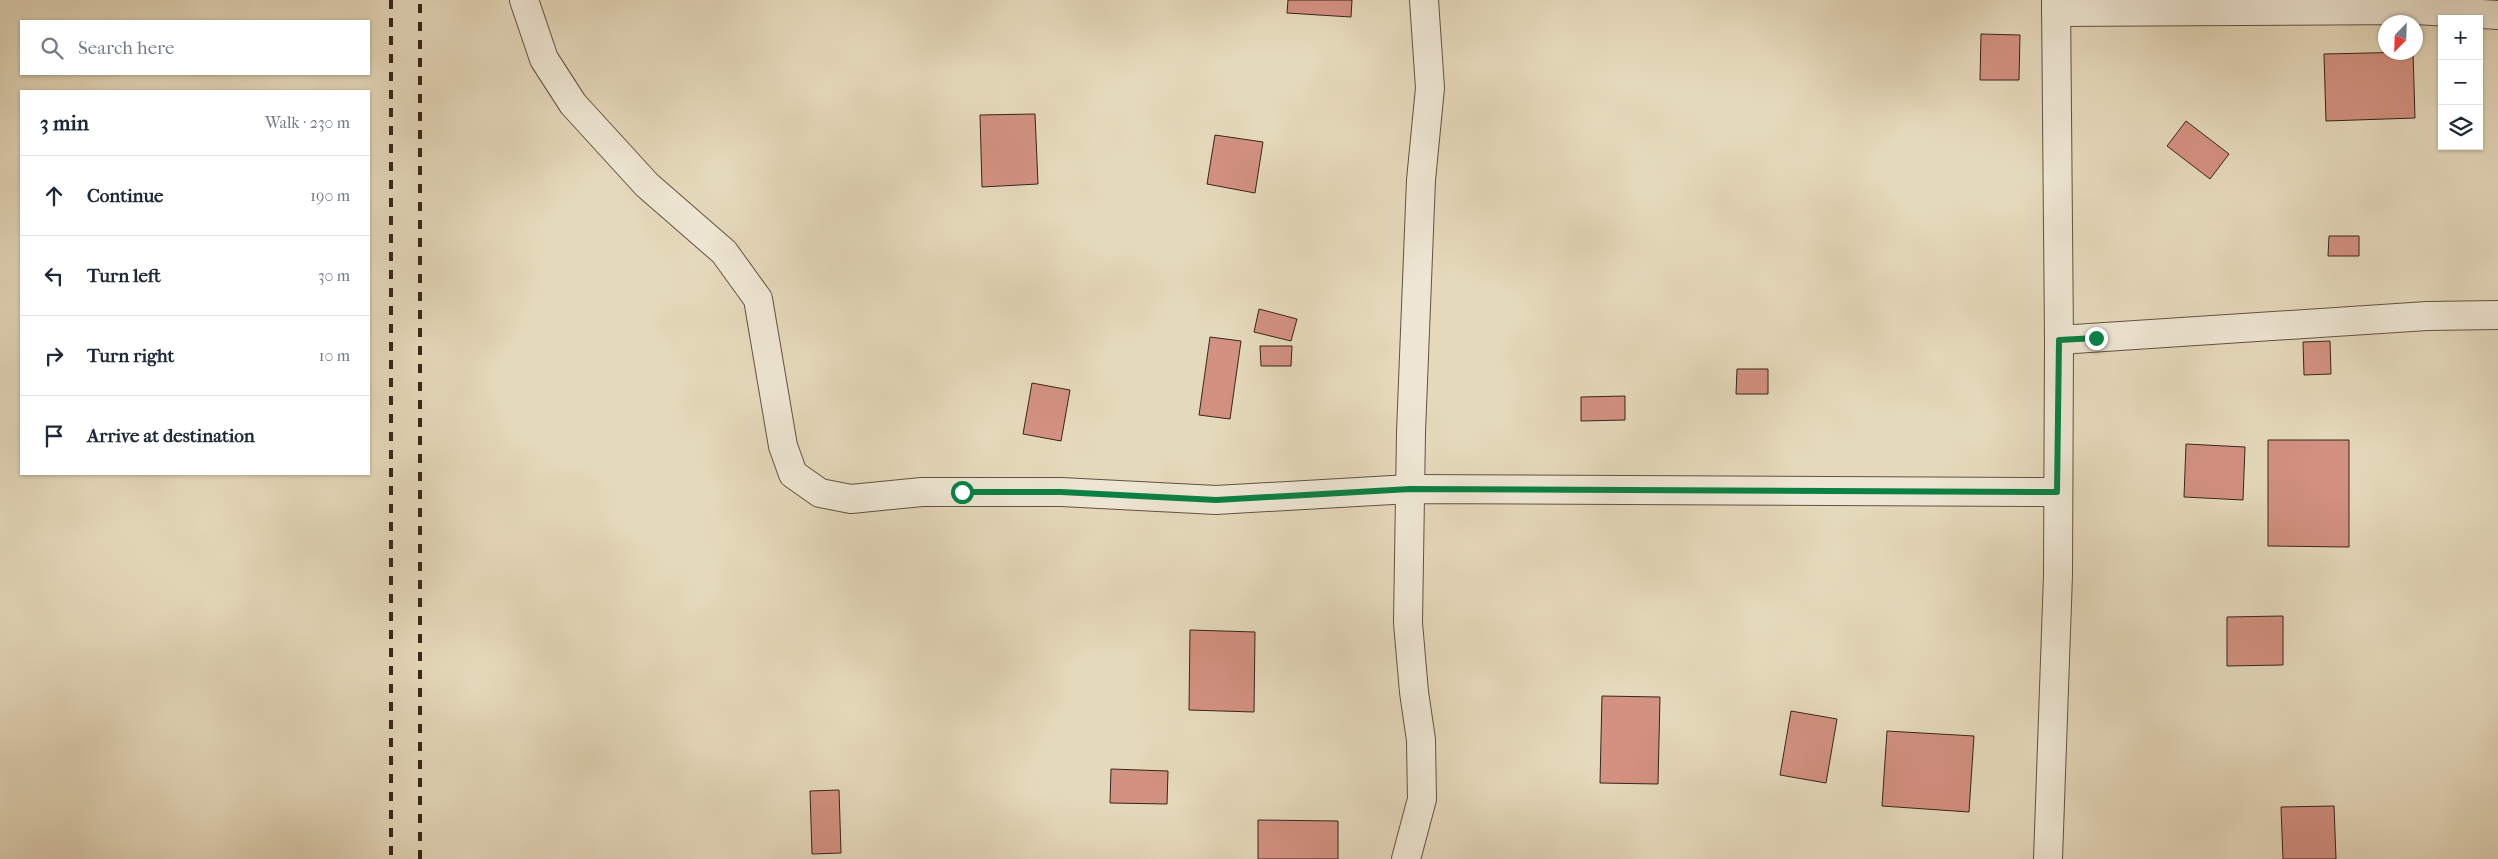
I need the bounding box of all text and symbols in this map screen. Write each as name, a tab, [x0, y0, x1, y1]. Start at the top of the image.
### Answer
north arrow	[2378, 15, 2423, 60]
map controls	[2438, 15, 2483, 150]
button: +	[2438, 15, 2483, 60]
search box	[20, 20, 370, 75]
icon: search	[38, 34, 66, 62]
text: Search here	[78, 37, 174, 59]
button: −	[2438, 60, 2483, 105]
button: layers	[2438, 105, 2483, 150]
text: 3 min	[40, 111, 89, 135]
text: Walk · 230 m	[265, 113, 350, 132]
icon: ahead	[40, 182, 68, 210]
text: Continue	[87, 185, 163, 207]
text: 190 m	[310, 186, 350, 205]
icon: left	[40, 262, 68, 290]
text: Turn left	[87, 265, 161, 287]
text: 30 m	[318, 266, 350, 285]
route end	[2085, 327, 2108, 350]
icon: right	[40, 342, 68, 370]
text: Turn right	[87, 345, 174, 367]
text: 10 m	[319, 346, 350, 365]
icon: arrive	[40, 422, 68, 450]
text: Arrive at destination	[87, 425, 255, 447]
route start	[951, 481, 974, 504]

